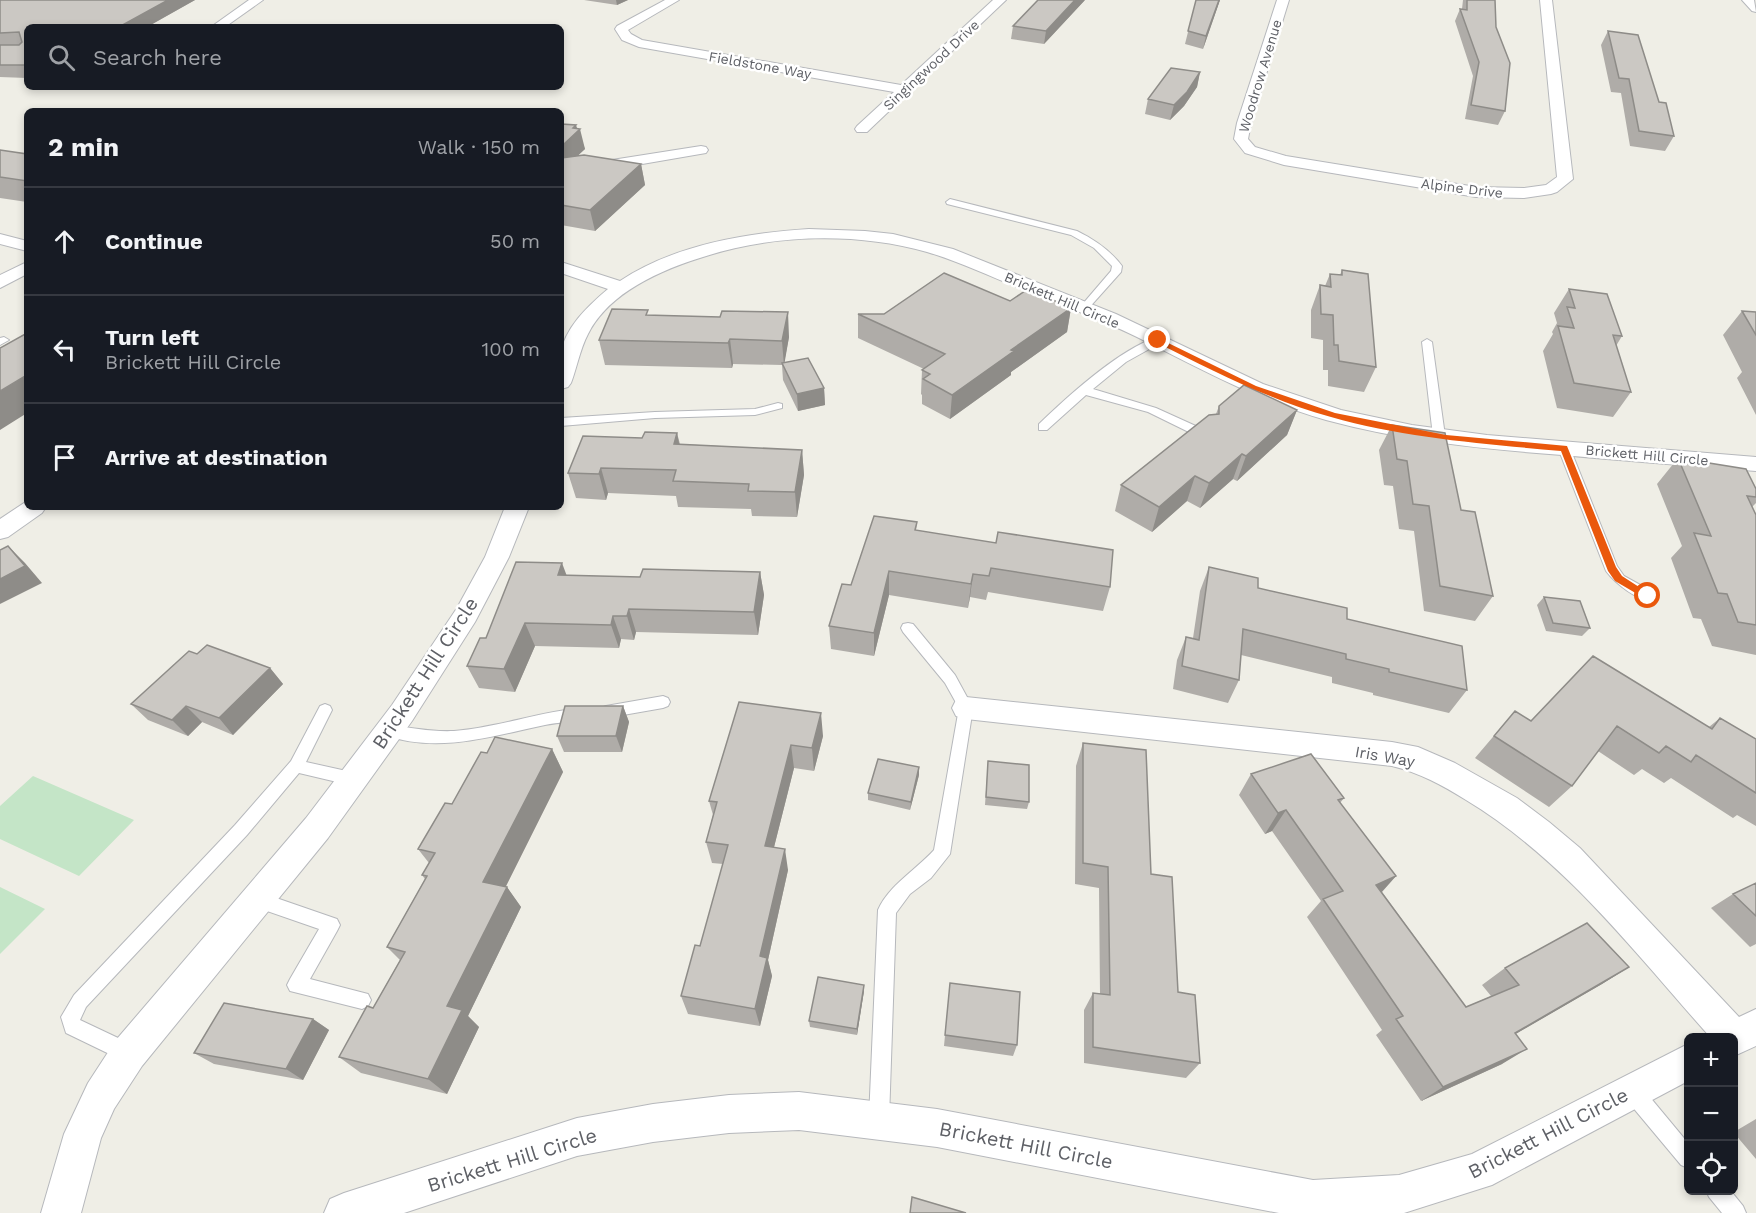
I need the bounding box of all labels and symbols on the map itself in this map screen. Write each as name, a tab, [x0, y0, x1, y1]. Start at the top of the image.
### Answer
street label: Singingwood Drive	[880, 16, 982, 114]
street label: Woodrow Avenue	[1235, 18, 1285, 134]
street label: Fieldstone Way	[707, 48, 813, 82]
street label: Alpine Drive	[1420, 175, 1504, 201]
street label: Brickett Hill Circle	[1002, 269, 1122, 331]
route end	[1144, 326, 1170, 352]
street label: Brickett Hill Circle	[1585, 442, 1709, 468]
route start	[1634, 582, 1660, 608]
street label: Brickett Hill Circle	[367, 593, 483, 753]
street label: Iris Way	[1353, 742, 1417, 771]
street label: Brickett Hill Circle	[1464, 1082, 1632, 1184]
street label: Brickett Hill Circle	[937, 1116, 1115, 1174]
street label: Brickett Hill Circle	[424, 1123, 600, 1197]

